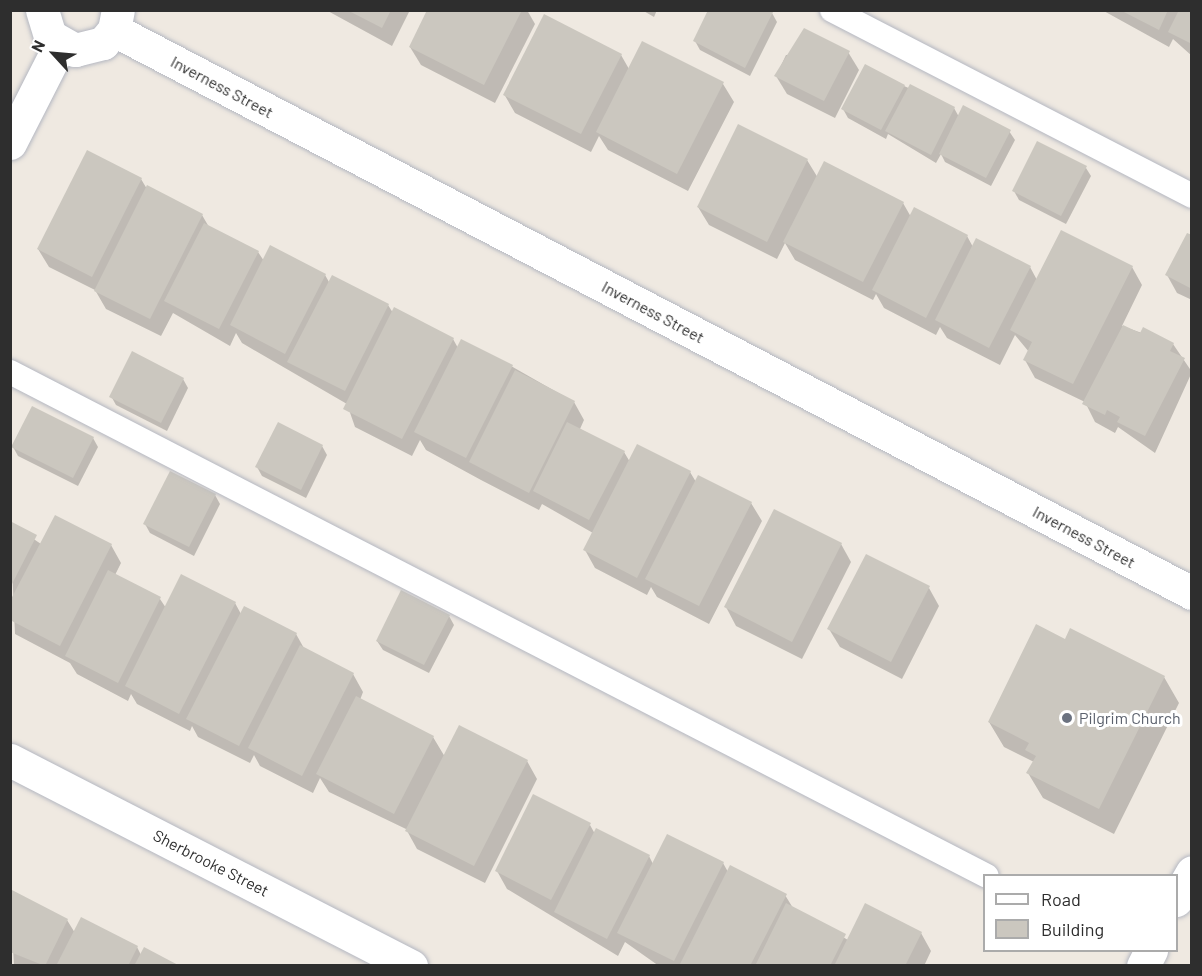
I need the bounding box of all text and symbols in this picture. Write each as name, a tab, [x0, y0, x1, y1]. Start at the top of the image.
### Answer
north arrow	[24, 24, 84, 84]
text: N	[26, 37, 48, 55]
street label: Inverness Street	[168, 52, 276, 122]
street label: Inverness Street	[599, 277, 707, 347]
street label: Inverness Street	[1030, 502, 1138, 572]
place label: Pilgrim Church	[1079, 708, 1181, 728]
marker: Pilgrim Church	[1060, 711, 1074, 725]
street label: Sherbrooke Street	[150, 826, 272, 900]
legend	[983, 874, 1178, 952]
text: Road	[1041, 888, 1081, 910]
text: Building	[1041, 918, 1104, 940]

